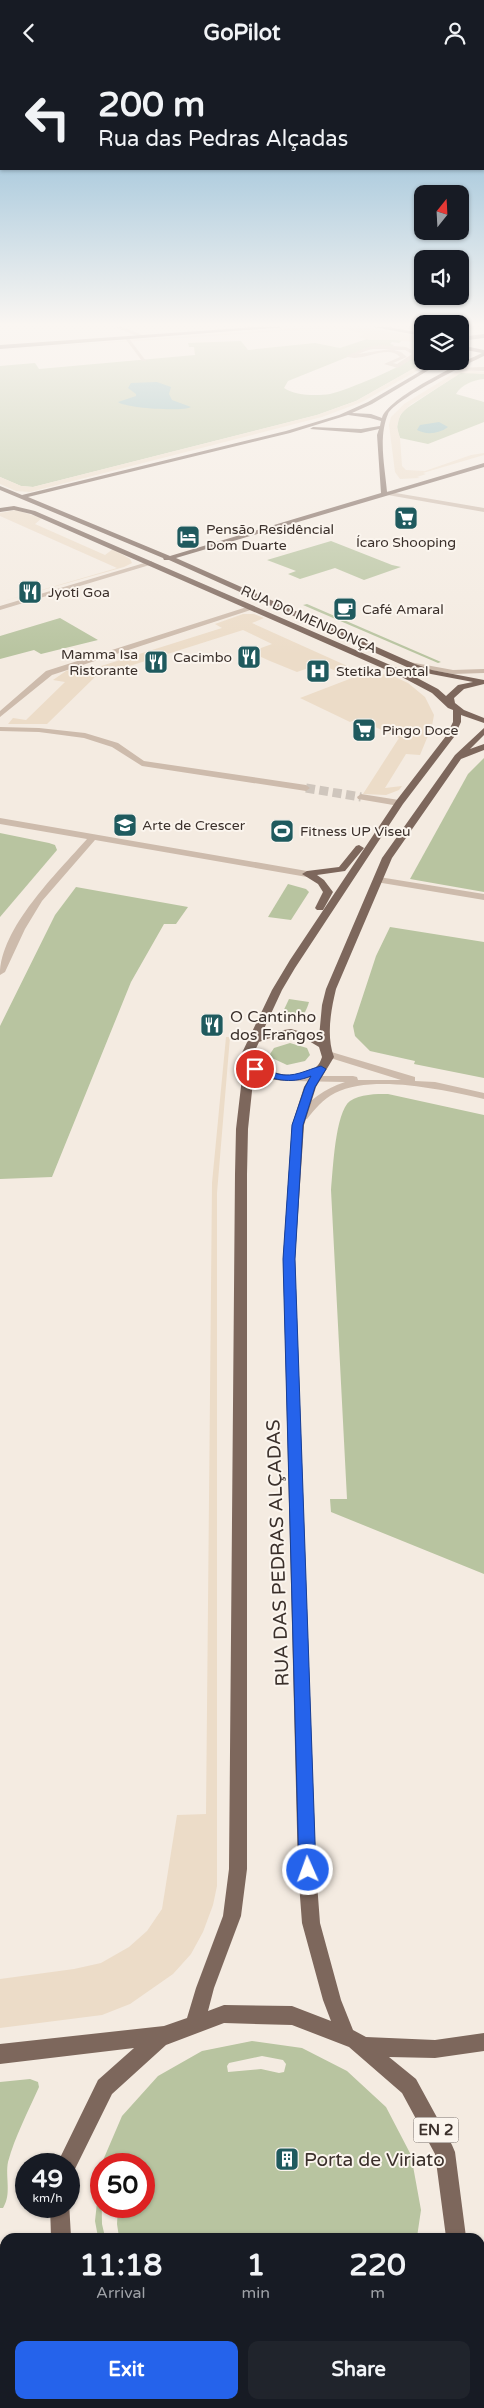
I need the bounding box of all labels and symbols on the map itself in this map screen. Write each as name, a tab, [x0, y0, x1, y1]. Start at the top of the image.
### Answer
north arrow	[414, 185, 469, 240]
supermarket icon: Ícaro Shooping	[393, 505, 419, 531]
place label: Pensão Residêncial Dom Duarte	[206, 521, 334, 554]
hotel icon: Pensão Residêncial Dom Duarte	[175, 524, 201, 550]
place label: Ícaro Shooping	[356, 534, 456, 551]
restaurant icon: Jyoti Goa	[17, 579, 43, 605]
street label: RUA DO MENDONÇA	[238, 582, 379, 657]
place label: Jyoti Goa	[48, 584, 110, 601]
cafe icon: Café Amaral	[332, 596, 358, 622]
place label: Café Amaral	[362, 601, 444, 618]
restaurant icon: Cacimbo	[236, 644, 262, 670]
place label: Mamma Isa Ristorante	[61, 646, 138, 679]
restaurant icon: Mamma Isa Ristorante	[143, 649, 169, 675]
place label: Cacimbo	[173, 649, 232, 666]
hospital icon: Stetika Dental	[305, 658, 331, 684]
place label: Stetika Dental	[336, 663, 429, 680]
supermarket icon: Pingo Doce	[351, 717, 377, 743]
place label: Pingo Doce	[382, 722, 458, 739]
school or university icon: Arte de Crescer	[112, 812, 138, 838]
place label: Arte de Crescer	[142, 817, 246, 834]
sports icon: Fitness UP Viseu	[269, 818, 295, 844]
place label: Fitness UP Viseu	[300, 823, 411, 840]
place label: O Cantinho dos Frangos	[230, 1007, 323, 1045]
restaurant icon: O Cantinho dos Frangos	[199, 1012, 225, 1038]
pin	[234, 1048, 276, 1090]
street label: RUA DAS PEDRAS ALÇADAS	[262, 1419, 294, 1687]
position arrow	[281, 1843, 333, 1895]
road number: EN 2	[414, 2117, 458, 2143]
building icon: Porta de Viriato	[274, 2146, 300, 2172]
place label: Porta de Viriato	[304, 2149, 445, 2171]
speed limit sign: 50	[90, 2153, 155, 2218]

